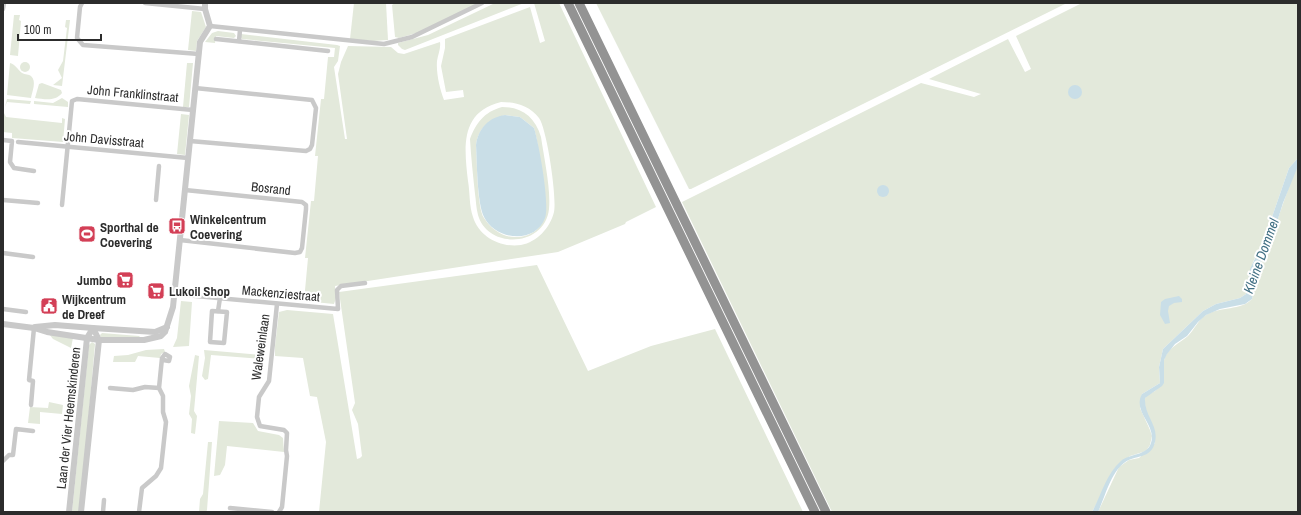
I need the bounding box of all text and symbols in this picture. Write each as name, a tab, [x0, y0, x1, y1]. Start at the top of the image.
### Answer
scale bar	[18, 16, 101, 42]
text: 100 m	[24, 22, 51, 38]
street label: John Franklinstraat	[87, 81, 179, 106]
street label: John Davisstraat	[63, 128, 145, 151]
street label: Bosrand	[250, 178, 292, 199]
place label: Winkelcentrum Coevering	[190, 211, 266, 243]
bus stop icon: Winkelcentrum Coevering	[167, 216, 187, 236]
water label: Kleine Dommel	[1239, 216, 1283, 296]
place label: Sporthal de Coevering	[100, 219, 159, 251]
sports icon: Sporthal de Coevering	[77, 224, 97, 244]
supermarket icon: Jumbo	[115, 270, 135, 290]
place label: Jumbo	[77, 272, 112, 289]
supermarket icon: Lukoil Shop	[146, 281, 166, 301]
street label: Mackenziestraat	[241, 282, 321, 305]
place label: Lukoil Shop	[169, 283, 230, 300]
place label: Wijkcentrum de Dreef	[62, 291, 126, 323]
public building icon: Wijkcentrum de Dreef	[39, 296, 59, 316]
street label: Waleweinlaan	[247, 313, 274, 381]
street label: Laan der Vier Heemskinderen	[53, 346, 84, 490]

